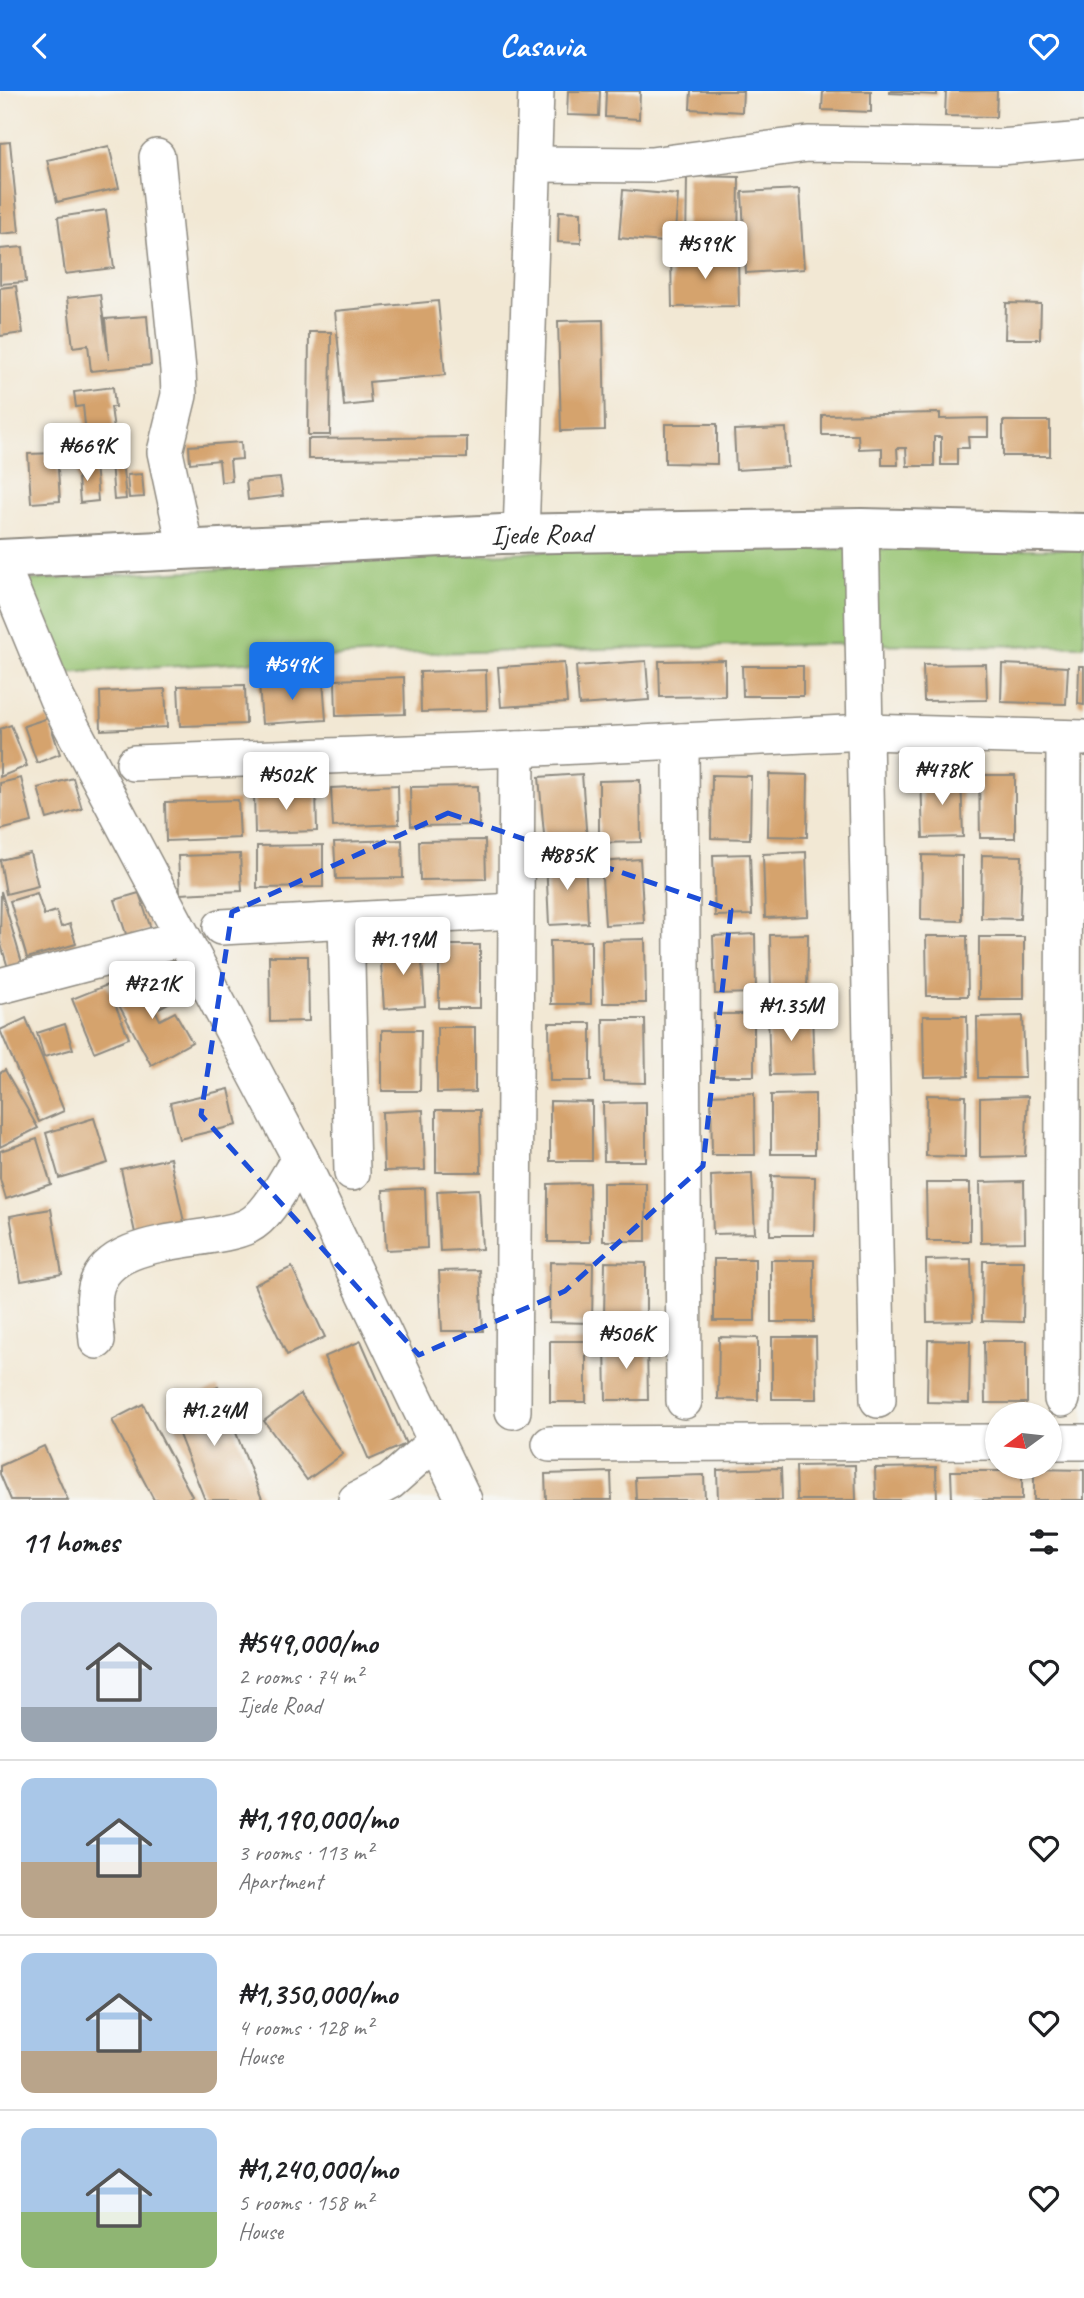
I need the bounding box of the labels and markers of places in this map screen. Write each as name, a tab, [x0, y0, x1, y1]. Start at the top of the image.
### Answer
pin: ₦599K	[656, 221, 754, 281]
pin: ₦669K	[38, 423, 136, 483]
pin: ₦549K	[243, 643, 341, 702]
pin: ₦478K	[893, 747, 991, 807]
pin: ₦502K	[237, 753, 335, 812]
pin: ₦885K	[518, 833, 616, 892]
pin: ₦1.19M	[346, 917, 460, 977]
pin: ₦721K	[103, 961, 201, 1021]
pin: ₦1.35M	[734, 983, 848, 1043]
pin: ₦506K	[577, 1311, 675, 1371]
pin: ₦1.24M	[157, 1389, 271, 1448]

